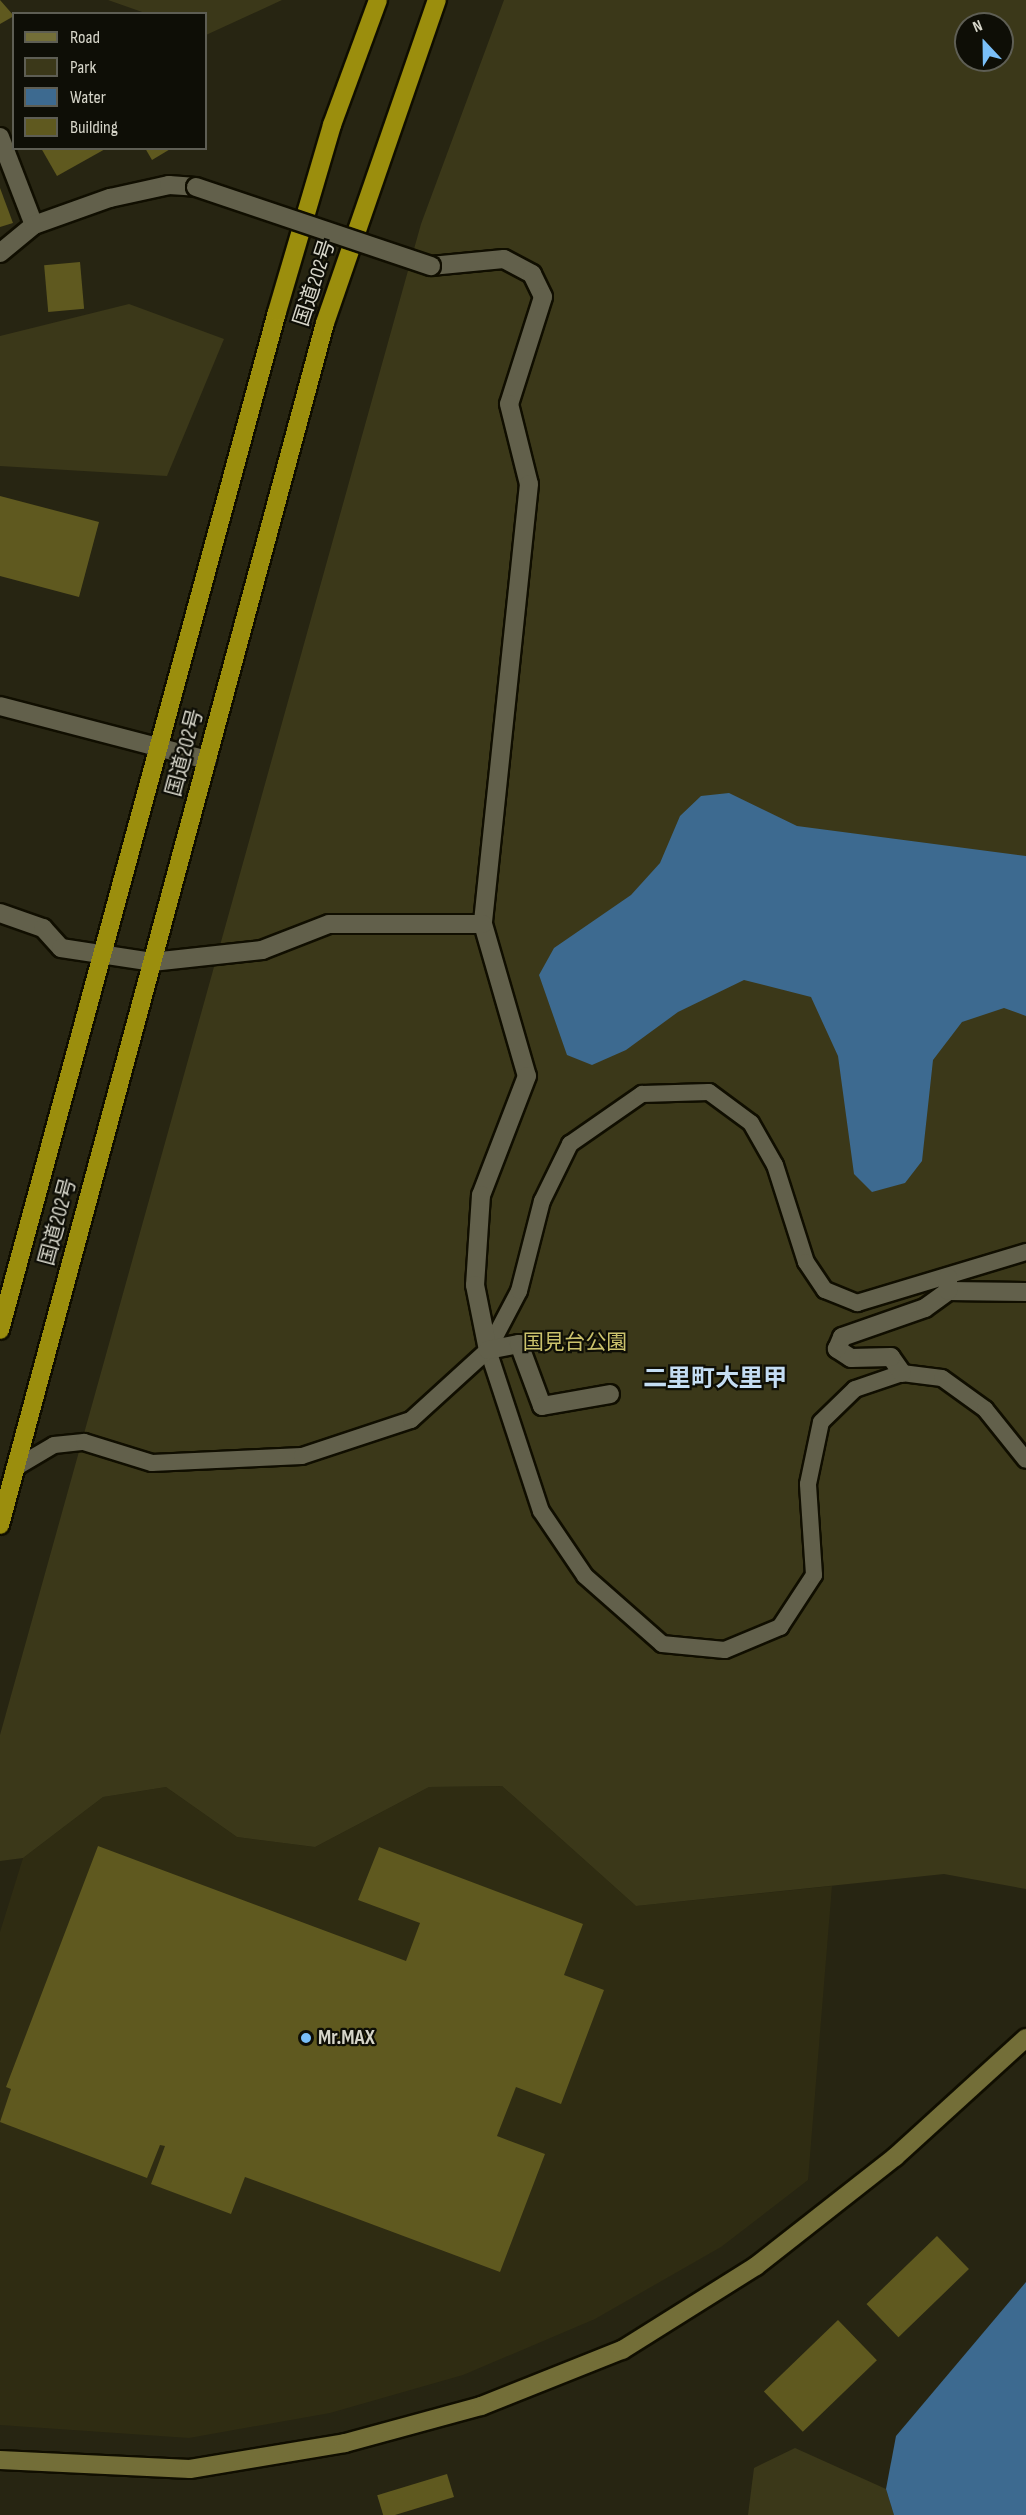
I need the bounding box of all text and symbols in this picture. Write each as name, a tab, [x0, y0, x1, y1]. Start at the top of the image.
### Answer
legend	[12, 12, 207, 150]
north arrow	[954, 12, 1014, 72]
text: N	[970, 16, 985, 37]
text: Road	[70, 27, 100, 48]
text: Park	[70, 57, 96, 78]
text: Water	[70, 87, 106, 108]
text: Building	[70, 117, 118, 138]
street label: 国道202号	[289, 236, 341, 330]
street label: 国道202号	[161, 706, 209, 800]
street label: 国道202号	[34, 1175, 82, 1269]
park label: 国見台公園	[523, 1330, 627, 1356]
district label: 二里町大里甲	[643, 1365, 787, 1393]
place label: Mr.MAX	[318, 2025, 375, 2051]
marker: Mr.MAX	[299, 2031, 313, 2045]

